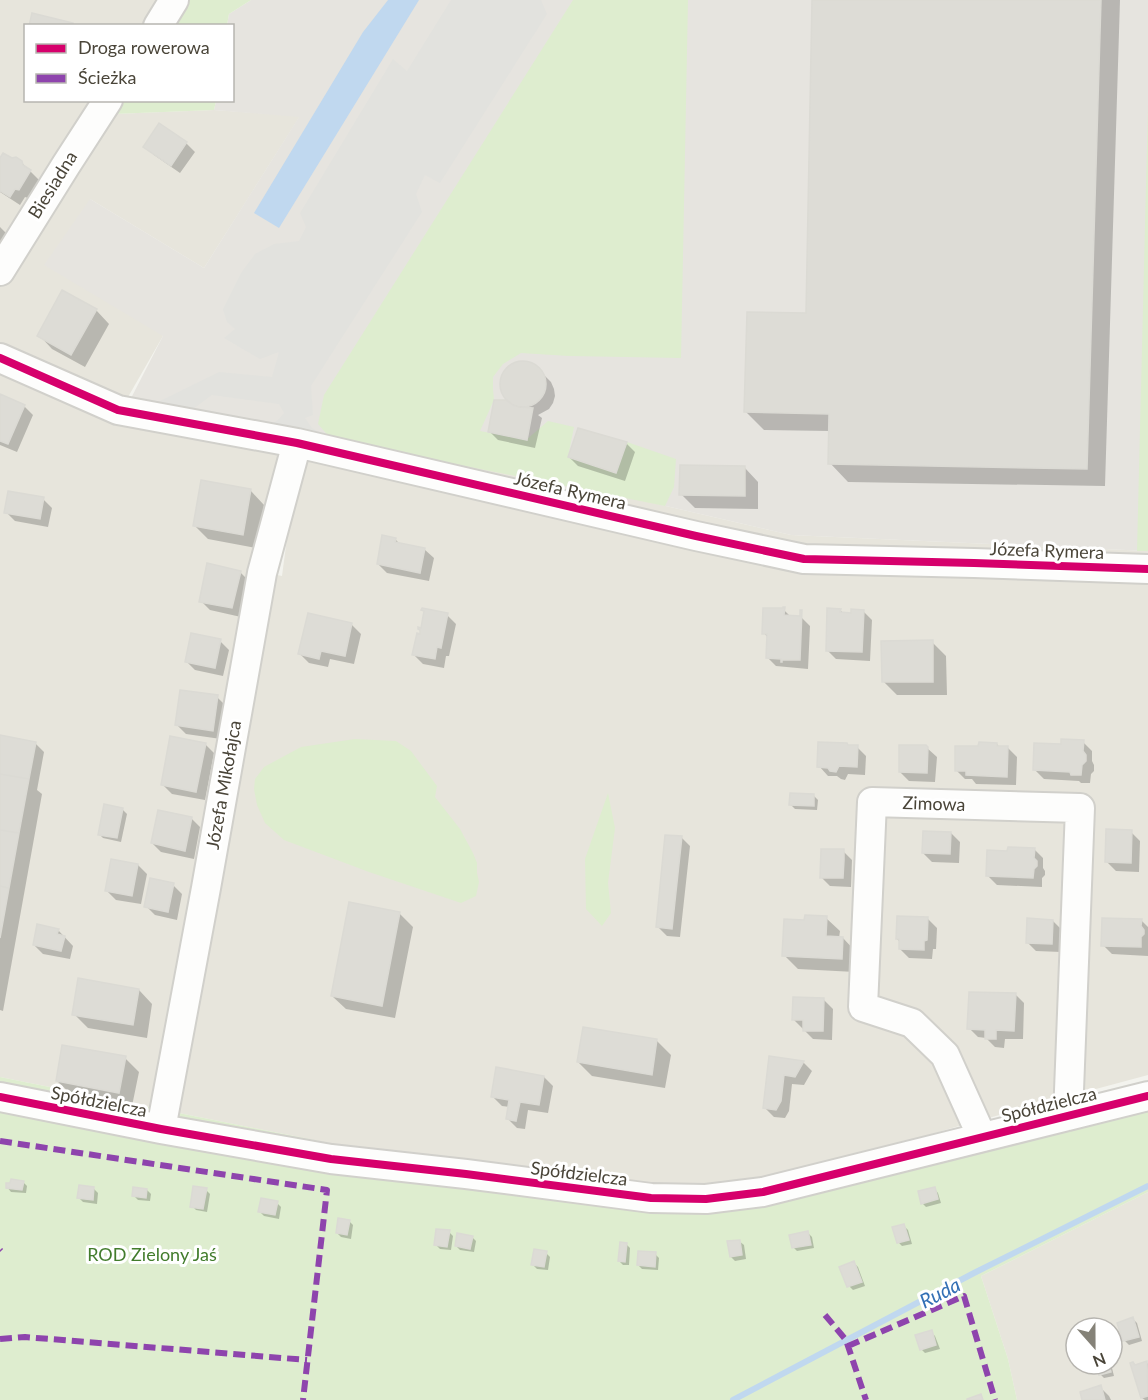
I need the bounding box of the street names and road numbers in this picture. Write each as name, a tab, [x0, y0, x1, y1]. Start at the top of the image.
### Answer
street label: Biesiadna	[23, 147, 81, 222]
street label: Józefa Rymera	[512, 466, 628, 514]
street label: Józefa Rymera	[989, 537, 1105, 563]
street label: Józefa Mikołajca	[201, 719, 245, 851]
street label: Zimowa	[902, 791, 966, 815]
street label: Spółdzielcza	[49, 1081, 149, 1121]
street label: Spółdzielcza	[999, 1082, 1099, 1126]
street label: Spółdzielcza	[529, 1156, 629, 1190]

